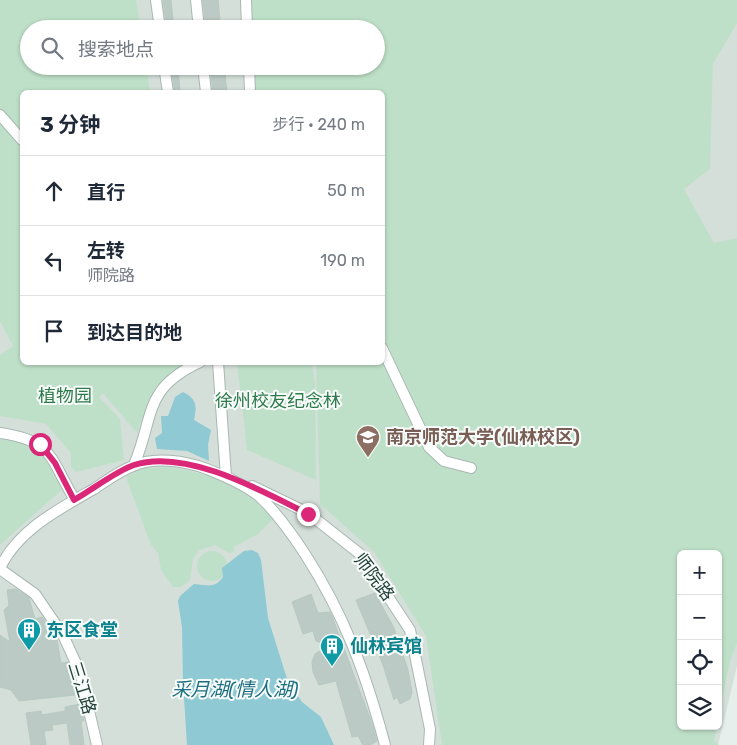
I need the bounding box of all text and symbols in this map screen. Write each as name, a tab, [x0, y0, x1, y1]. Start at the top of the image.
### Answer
search box	[20, 20, 385, 75]
icon: search	[38, 34, 66, 62]
text: 搜索地点	[78, 38, 154, 61]
text: 3 分钟	[40, 112, 100, 137]
text: 步行 · 240 m	[272, 115, 365, 134]
icon: ahead	[40, 177, 68, 205]
text: 直行	[87, 181, 125, 204]
text: 50 m	[327, 181, 365, 200]
text: 左转	[87, 239, 125, 262]
icon: left	[40, 247, 68, 275]
text: 190 m	[320, 251, 365, 270]
text: 师院路	[87, 266, 135, 285]
icon: arrive	[40, 317, 68, 345]
text: 到达目的地	[87, 321, 182, 344]
park label: 植物园	[38, 385, 92, 407]
park label: 徐州校友纪念林	[215, 390, 341, 412]
school or university icon: 南京师范大学(仙林校区)	[355, 424, 381, 458]
place label: 南京师范大学(仙林校区)	[386, 426, 580, 448]
route start	[29, 433, 52, 456]
route end	[297, 503, 320, 526]
street label: 师院路	[349, 549, 399, 605]
map controls	[677, 550, 722, 730]
button: +	[677, 550, 722, 595]
button: −	[677, 595, 722, 640]
building icon: 东区食堂	[16, 617, 42, 651]
place label: 东区食堂	[46, 619, 118, 641]
building icon: 仙林宾馆	[319, 633, 345, 667]
place label: 仙林宾馆	[350, 635, 422, 657]
button: locate	[677, 640, 722, 685]
street label: 三江路	[64, 659, 100, 717]
water label: 采月湖(情人湖)	[172, 678, 299, 701]
button: layers	[677, 685, 722, 730]

